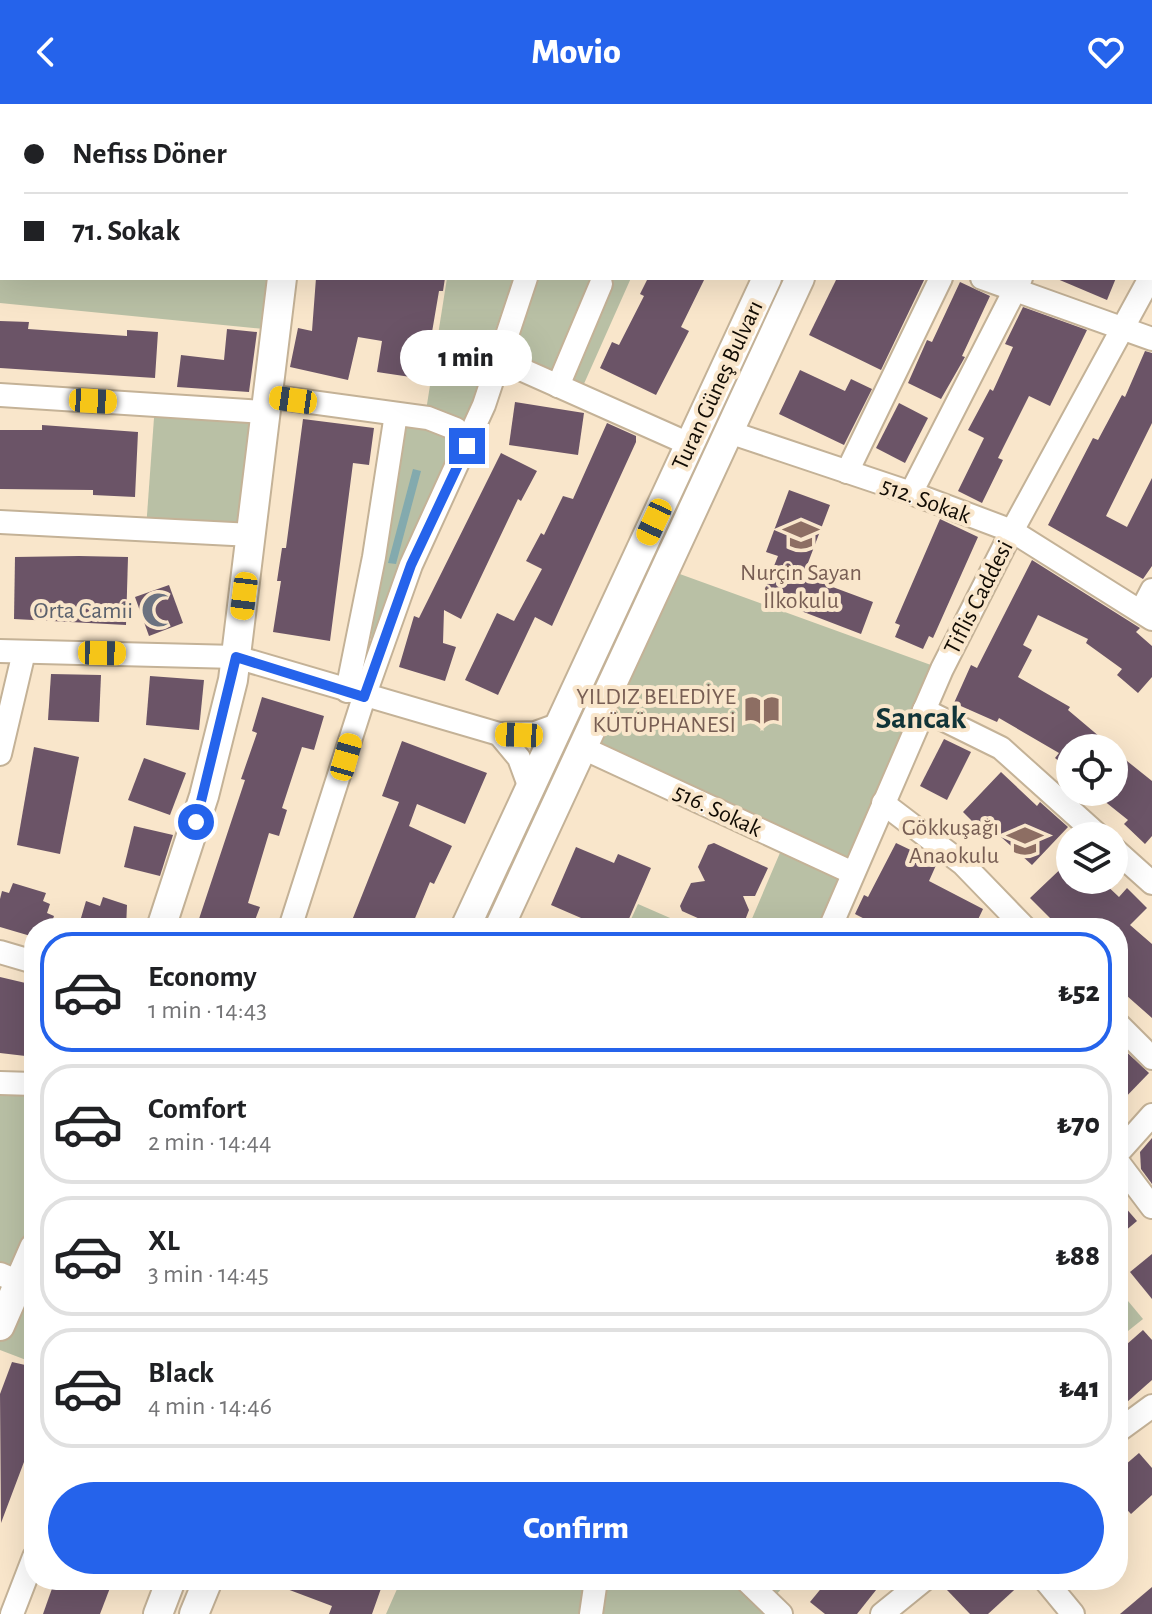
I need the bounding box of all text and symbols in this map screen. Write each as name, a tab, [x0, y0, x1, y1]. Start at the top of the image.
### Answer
icon: back	[24, 30, 68, 74]
icon: heart	[1084, 30, 1128, 74]
text: Movio	[531, 34, 621, 70]
text: Nefiss Döner	[72, 139, 227, 169]
text: 71. Sokak	[72, 216, 180, 246]
street label: Turan Güneş Bulvarı	[668, 297, 768, 474]
callout: 1 min	[401, 330, 533, 386]
text: 1 min	[438, 345, 494, 371]
car	[268, 385, 318, 415]
car	[68, 388, 118, 414]
route end	[449, 428, 485, 464]
street label: 512. Sokak	[877, 474, 974, 528]
car	[633, 495, 675, 549]
school or university icon: Nurçin Sayan İlkokulu	[782, 516, 820, 554]
street label: Tiflis Caddesi	[940, 537, 1018, 658]
place label: Nurçin Sayan İlkokulu	[740, 561, 862, 613]
car	[229, 571, 259, 621]
mosque icon: Orta Camii	[140, 591, 178, 629]
place label: Orta Camii	[33, 599, 133, 623]
car	[78, 641, 126, 665]
place label: YILDIZ BELEDİYE KÜTÜPHANESİ	[576, 684, 736, 737]
library icon: YILDIZ BELEDİYE KÜTÜPHANESİ	[743, 691, 781, 729]
district label: Sancak	[876, 702, 967, 734]
car	[495, 722, 543, 748]
car	[328, 731, 364, 783]
map controls	[1056, 734, 1128, 894]
button: locate	[1056, 734, 1128, 806]
street label: 516. Sokak	[670, 780, 765, 842]
route start	[178, 804, 214, 840]
place label: Gökkuşağı Anaokulu	[902, 816, 999, 868]
school or university icon: Gökkuşağı Anaokulu	[1006, 822, 1044, 860]
button: layers	[1056, 822, 1128, 894]
icon: car	[52, 956, 124, 1028]
text: Economy	[148, 962, 257, 992]
text: ₺52	[1058, 977, 1100, 1007]
text: 1 min · 14:43	[148, 997, 267, 1023]
icon: car	[52, 1088, 124, 1160]
text: Comfort	[148, 1094, 247, 1124]
text: ₺70	[1057, 1109, 1100, 1139]
text: 2 min · 14:44	[148, 1129, 272, 1155]
icon: car	[52, 1220, 124, 1292]
text: XL	[148, 1226, 180, 1256]
text: ₺88	[1055, 1241, 1100, 1271]
text: 3 min · 14:45	[148, 1261, 269, 1287]
icon: car	[52, 1352, 124, 1424]
text: Black	[148, 1358, 214, 1388]
text: ₺41	[1059, 1373, 1100, 1403]
text: 4 min · 14:46	[148, 1393, 272, 1419]
button: Confirm	[48, 1482, 1104, 1574]

